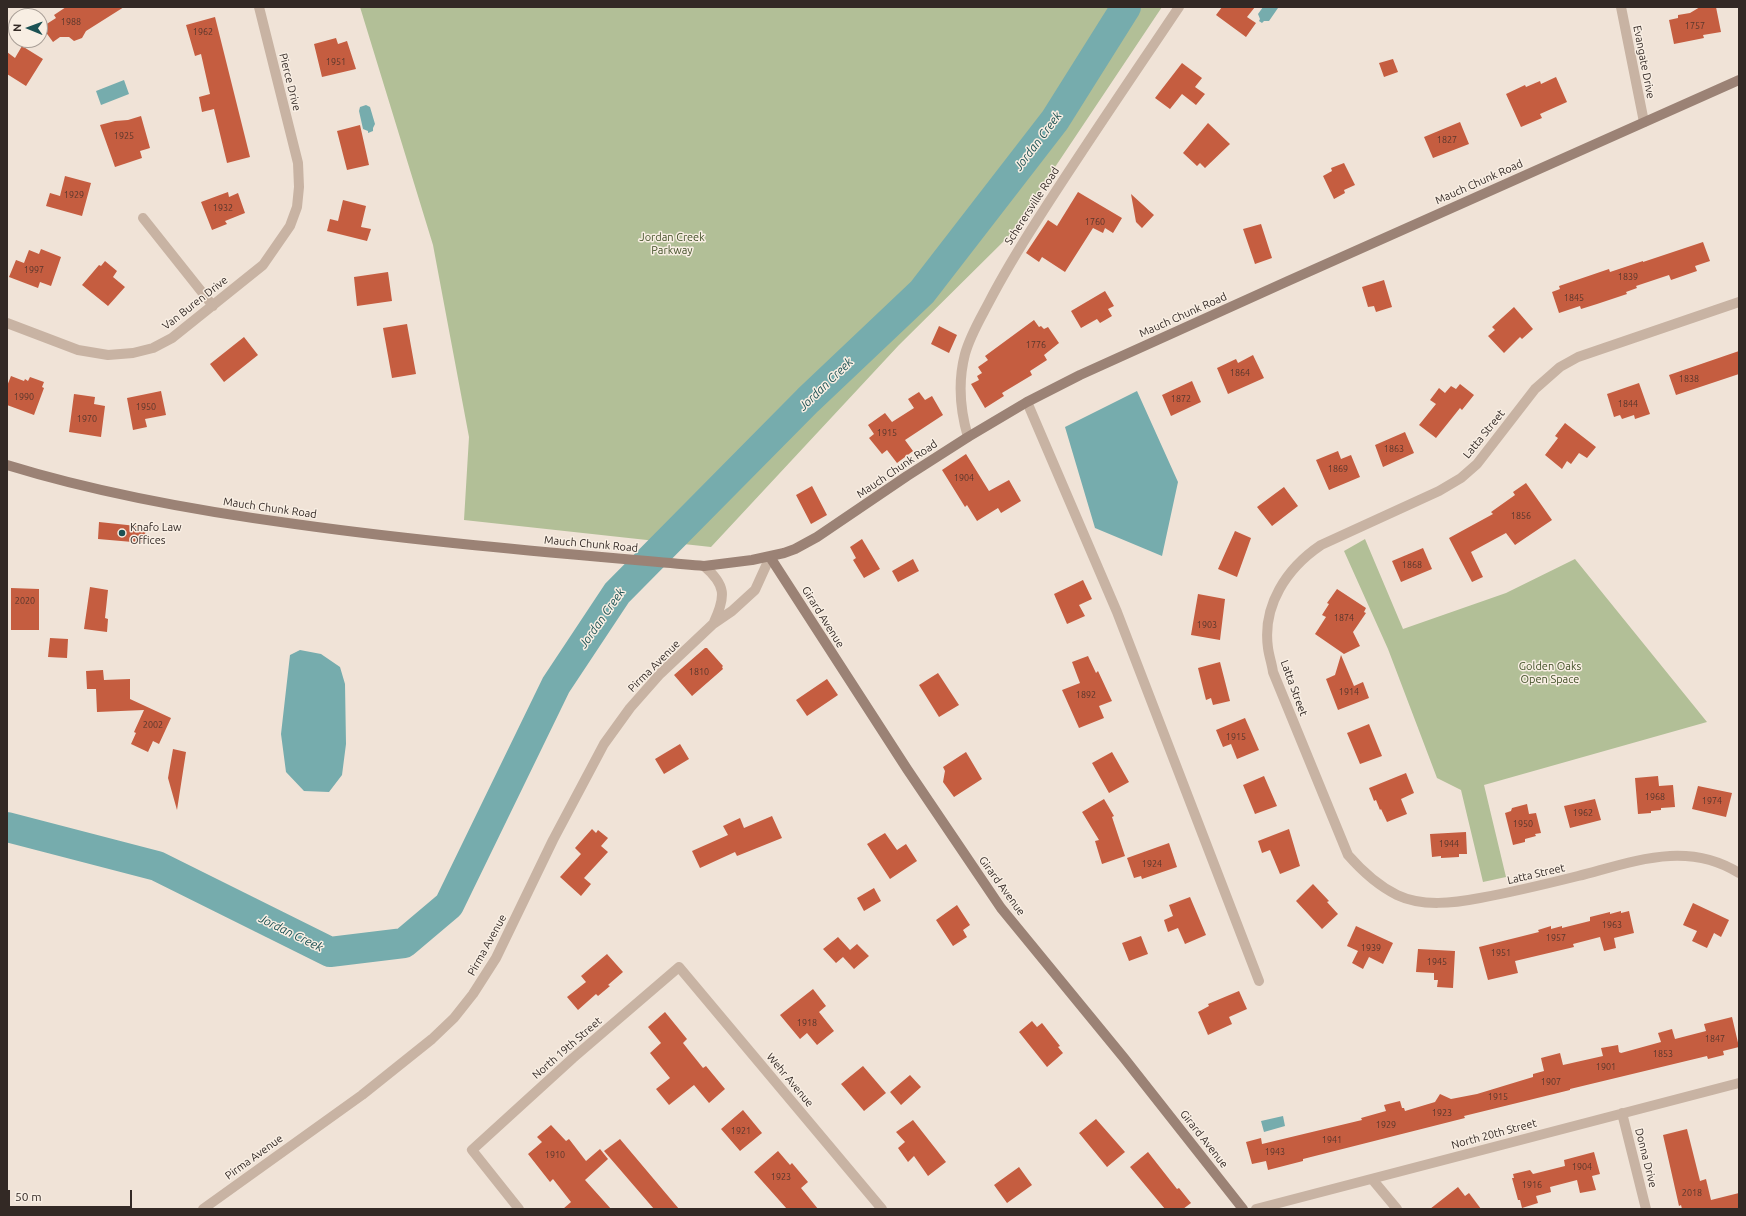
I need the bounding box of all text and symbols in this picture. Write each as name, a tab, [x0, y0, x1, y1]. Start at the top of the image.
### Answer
north arrow	[8, 8, 48, 48]
house number: 1988	[61, 17, 81, 27]
house number: 1757	[1685, 21, 1705, 31]
text: N	[11, 24, 23, 32]
street label: Evangate Drive	[1630, 24, 1658, 100]
house number: 1962	[193, 27, 213, 37]
street label: Pierce Drive	[276, 52, 304, 112]
house number: 1951	[326, 57, 346, 67]
water label: Jordan Creek	[1011, 109, 1065, 173]
house number: 1925	[114, 131, 134, 141]
house number: 1827	[1437, 135, 1457, 145]
street label: Mauch Chunk Road	[1433, 157, 1525, 207]
street label: Scherersville Road	[1002, 165, 1062, 247]
house number: 1929	[64, 190, 84, 200]
house number: 1932	[213, 203, 233, 213]
house number: 1760	[1085, 217, 1105, 227]
park label: Jordan Creek Parkway	[639, 230, 705, 256]
house number: 1997	[24, 265, 44, 275]
house number: 1839	[1618, 272, 1638, 282]
street label: Van Buren Drive	[160, 273, 230, 333]
street label: Mauch Chunk Road	[1137, 290, 1229, 340]
house number: 1845	[1564, 293, 1584, 303]
house number: 1776	[1026, 340, 1046, 350]
water label: Jordan Creek	[796, 355, 856, 413]
house number: 1864	[1230, 368, 1250, 378]
house number: 1838	[1679, 374, 1699, 384]
house number: 1990	[14, 392, 34, 402]
house number: 1872	[1171, 394, 1191, 404]
house number: 1844	[1618, 399, 1638, 409]
house number: 1950	[136, 402, 156, 412]
street label: Latta Street	[1460, 407, 1508, 461]
house number: 1970	[77, 414, 97, 424]
house number: 1915	[877, 428, 897, 438]
street label: Mauch Chunk Road	[854, 437, 940, 501]
house number: 1863	[1384, 444, 1404, 454]
house number: 1869	[1328, 464, 1348, 474]
house number: 1904	[954, 473, 974, 483]
street label: Mauch Chunk Road	[222, 495, 318, 521]
house number: 1856	[1511, 511, 1531, 521]
place label: Knafo Law Offices	[130, 520, 182, 546]
marker: Knafo Law Offices	[117, 528, 127, 538]
street label: Mauch Chunk Road	[543, 533, 639, 555]
house number: 1868	[1402, 560, 1422, 570]
street label: Girard Avenue	[799, 584, 847, 650]
water label: Jordan Creek	[576, 585, 628, 651]
house number: 2020	[15, 596, 35, 606]
house number: 1874	[1334, 613, 1354, 623]
house number: 1903	[1197, 620, 1217, 630]
street label: Pirma Avenue	[625, 637, 683, 695]
street label: Latta Street	[1278, 658, 1310, 718]
park label: Golden Oaks Open Space	[1519, 659, 1581, 685]
house number: 1810	[689, 667, 709, 677]
house number: 1914	[1339, 687, 1359, 697]
house number: 1892	[1076, 690, 1096, 700]
house number: 2002	[143, 720, 163, 730]
house number: 1915	[1226, 732, 1246, 742]
house number: 1968	[1645, 792, 1665, 802]
house number: 1974	[1702, 796, 1722, 806]
house number: 1962	[1573, 808, 1593, 818]
house number: 1950	[1513, 819, 1533, 829]
house number: 1944	[1439, 839, 1459, 849]
street label: Girard Avenue	[976, 854, 1028, 918]
house number: 1924	[1142, 859, 1162, 869]
street label: Latta Street	[1506, 861, 1566, 887]
water label: Jordan Creek	[257, 911, 325, 955]
street label: Pirma Avenue	[465, 912, 509, 978]
house number: 1963	[1602, 920, 1622, 930]
house number: 1957	[1546, 933, 1566, 943]
house number: 1939	[1361, 943, 1381, 953]
house number: 1951	[1491, 948, 1511, 958]
house number: 1945	[1427, 957, 1447, 967]
street label: North 19th Street	[530, 1014, 604, 1082]
house number: 1918	[797, 1018, 817, 1028]
house number: 1847	[1705, 1034, 1725, 1044]
house number: 1853	[1653, 1049, 1673, 1059]
street label: Wehr Avenue	[764, 1050, 816, 1110]
house number: 1901	[1596, 1062, 1616, 1072]
house number: 1907	[1541, 1077, 1561, 1087]
house number: 1915	[1488, 1092, 1508, 1102]
street label: Girard Avenue	[1177, 1107, 1231, 1171]
house number: 1923	[1432, 1108, 1452, 1118]
street label: North 20th Street	[1450, 1116, 1538, 1152]
house number: 1929	[1376, 1120, 1396, 1130]
house number: 1921	[731, 1126, 751, 1136]
street label: Donna Drive	[1632, 1127, 1660, 1189]
street label: Pirma Avenue	[223, 1132, 285, 1182]
house number: 1941	[1322, 1135, 1342, 1145]
house number: 1943	[1265, 1147, 1285, 1157]
house number: 1910	[545, 1150, 565, 1160]
house number: 1904	[1572, 1162, 1592, 1172]
house number: 1923	[771, 1172, 791, 1182]
house number: 1916	[1522, 1180, 1542, 1190]
scale bar	[10, 1182, 134, 1208]
house number: 2018	[1682, 1188, 1702, 1198]
text: 50 m	[15, 1190, 42, 1203]

